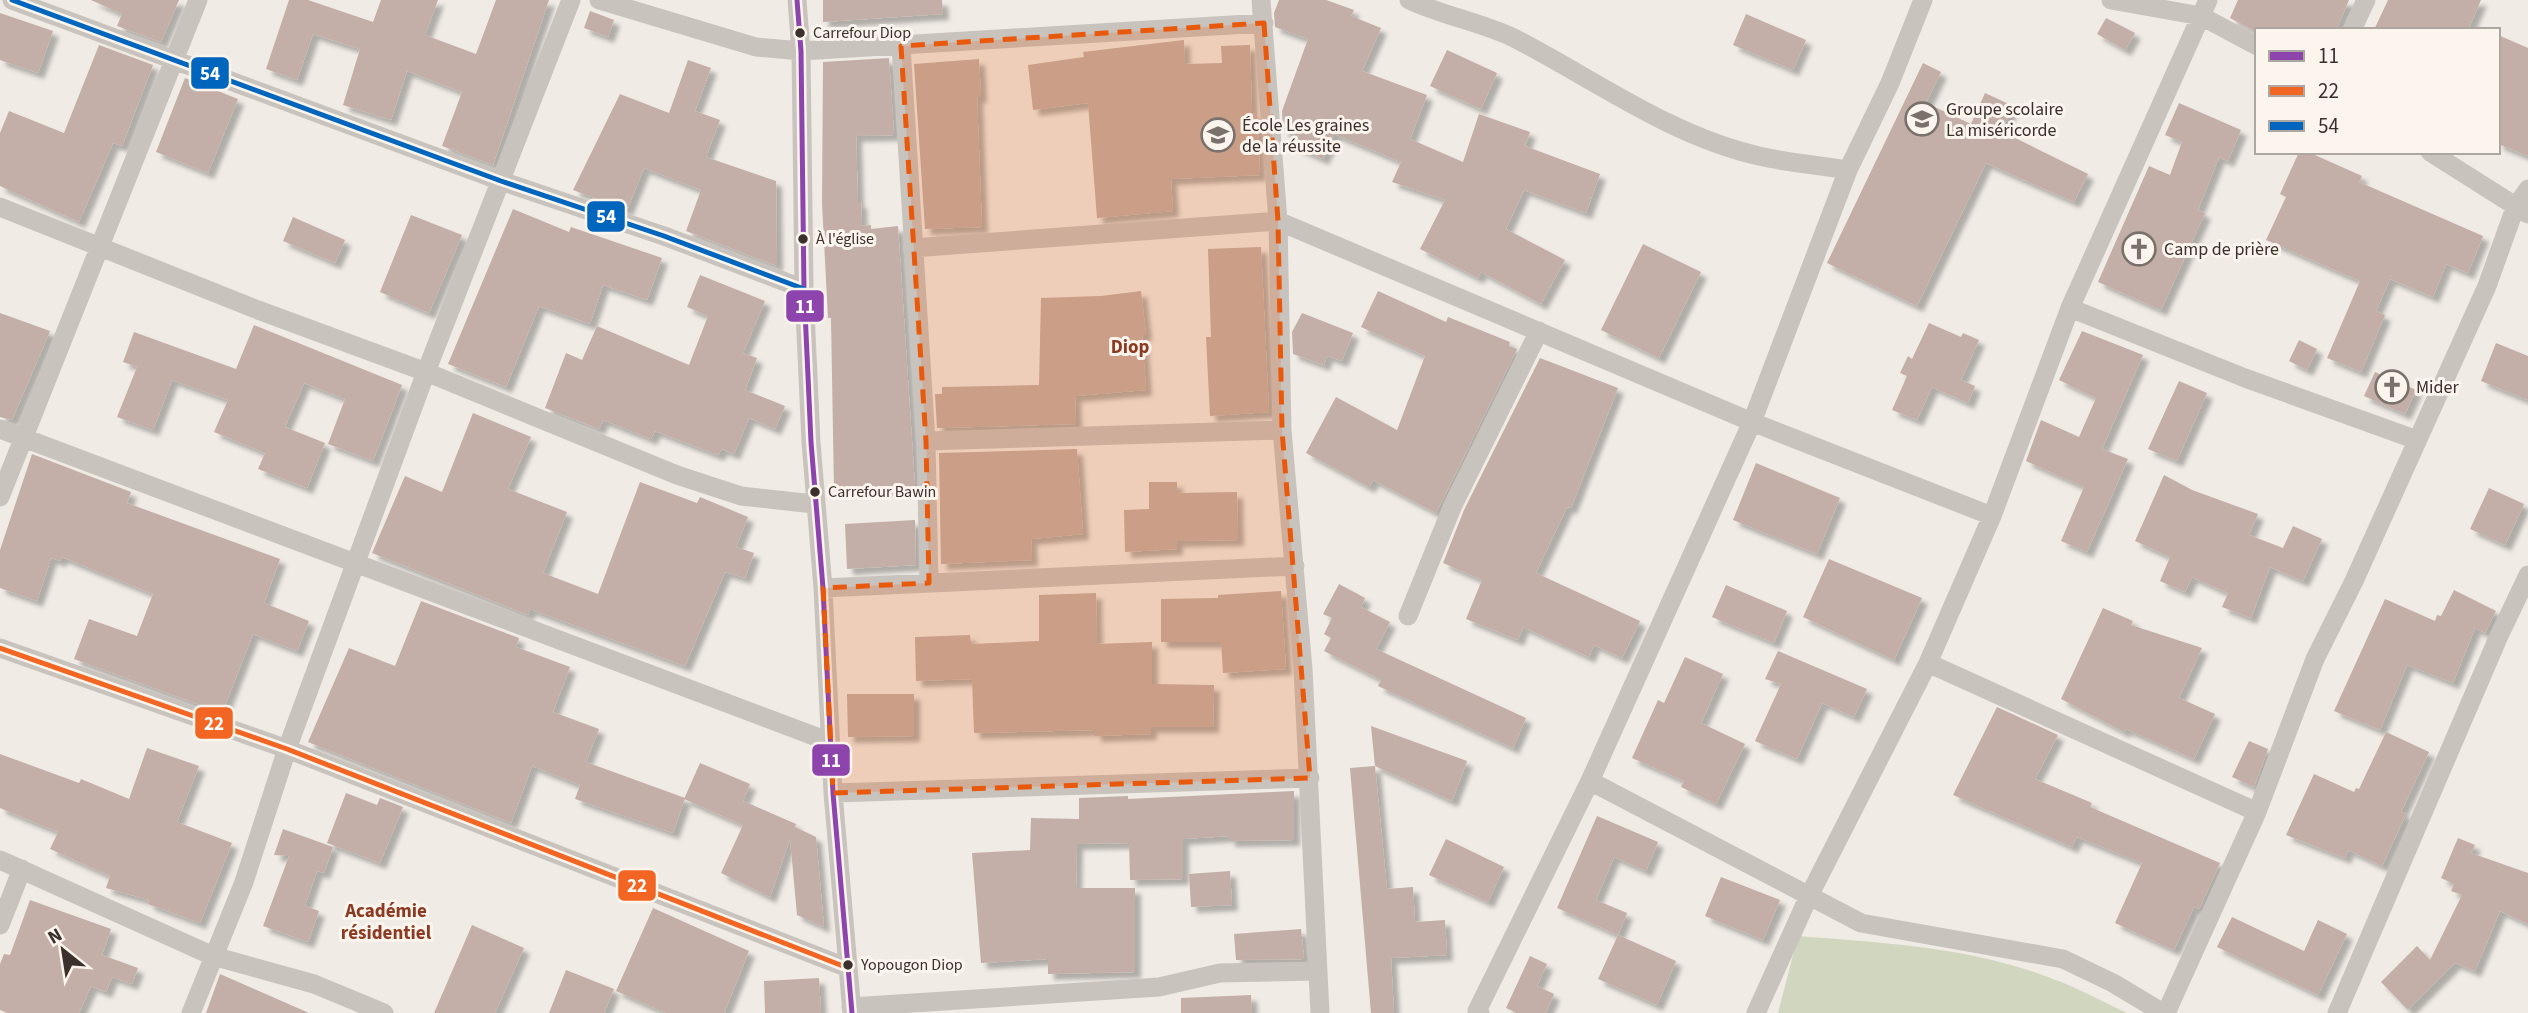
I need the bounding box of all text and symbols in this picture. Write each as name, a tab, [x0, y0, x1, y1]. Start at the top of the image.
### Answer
place label: Carrefour Diop	[813, 22, 911, 44]
marker: Carrefour Diop	[793, 26, 807, 40]
legend	[2255, 28, 2500, 154]
text: 11	[2318, 41, 2339, 71]
line badge: 54	[190, 56, 230, 90]
text: 54	[200, 61, 220, 88]
text: 22	[2318, 76, 2339, 106]
place label: Groupe scolaire La miséricorde	[1946, 97, 2064, 143]
school or university icon: Groupe scolaire La miséricorde	[1903, 100, 1941, 138]
text: 54	[2318, 111, 2339, 141]
place label: École Les graines de la réussite	[1242, 113, 1369, 159]
school or university icon: École Les graines de la réussite	[1199, 116, 1237, 154]
line badge: 54	[586, 200, 626, 233]
text: 54	[596, 204, 616, 231]
place label: À l'église	[816, 228, 874, 250]
church icon: Camp de prière	[2120, 230, 2158, 268]
marker: À l'église	[796, 232, 810, 246]
place label: Camp de prière	[2164, 237, 2279, 262]
line badge: 11	[785, 289, 825, 323]
text: 11	[795, 294, 815, 321]
district label: Diop	[1111, 334, 1149, 361]
church icon: Mider	[2373, 368, 2411, 406]
place label: Mider	[2416, 375, 2459, 400]
place label: Carrefour Bawin	[828, 481, 936, 503]
marker: Carrefour Bawin	[808, 485, 822, 499]
line badge: 22	[194, 706, 234, 740]
text: 22	[204, 711, 224, 738]
line badge: 11	[811, 743, 851, 777]
text: 11	[821, 748, 841, 775]
line badge: 22	[617, 869, 657, 902]
text: 22	[627, 873, 647, 900]
district label: Académie résidentiel	[341, 898, 432, 947]
north arrow	[28, 915, 98, 985]
text: N	[43, 922, 67, 951]
place label: Yopougon Diop	[860, 954, 963, 976]
marker: Yopougon Diop	[841, 958, 855, 972]

